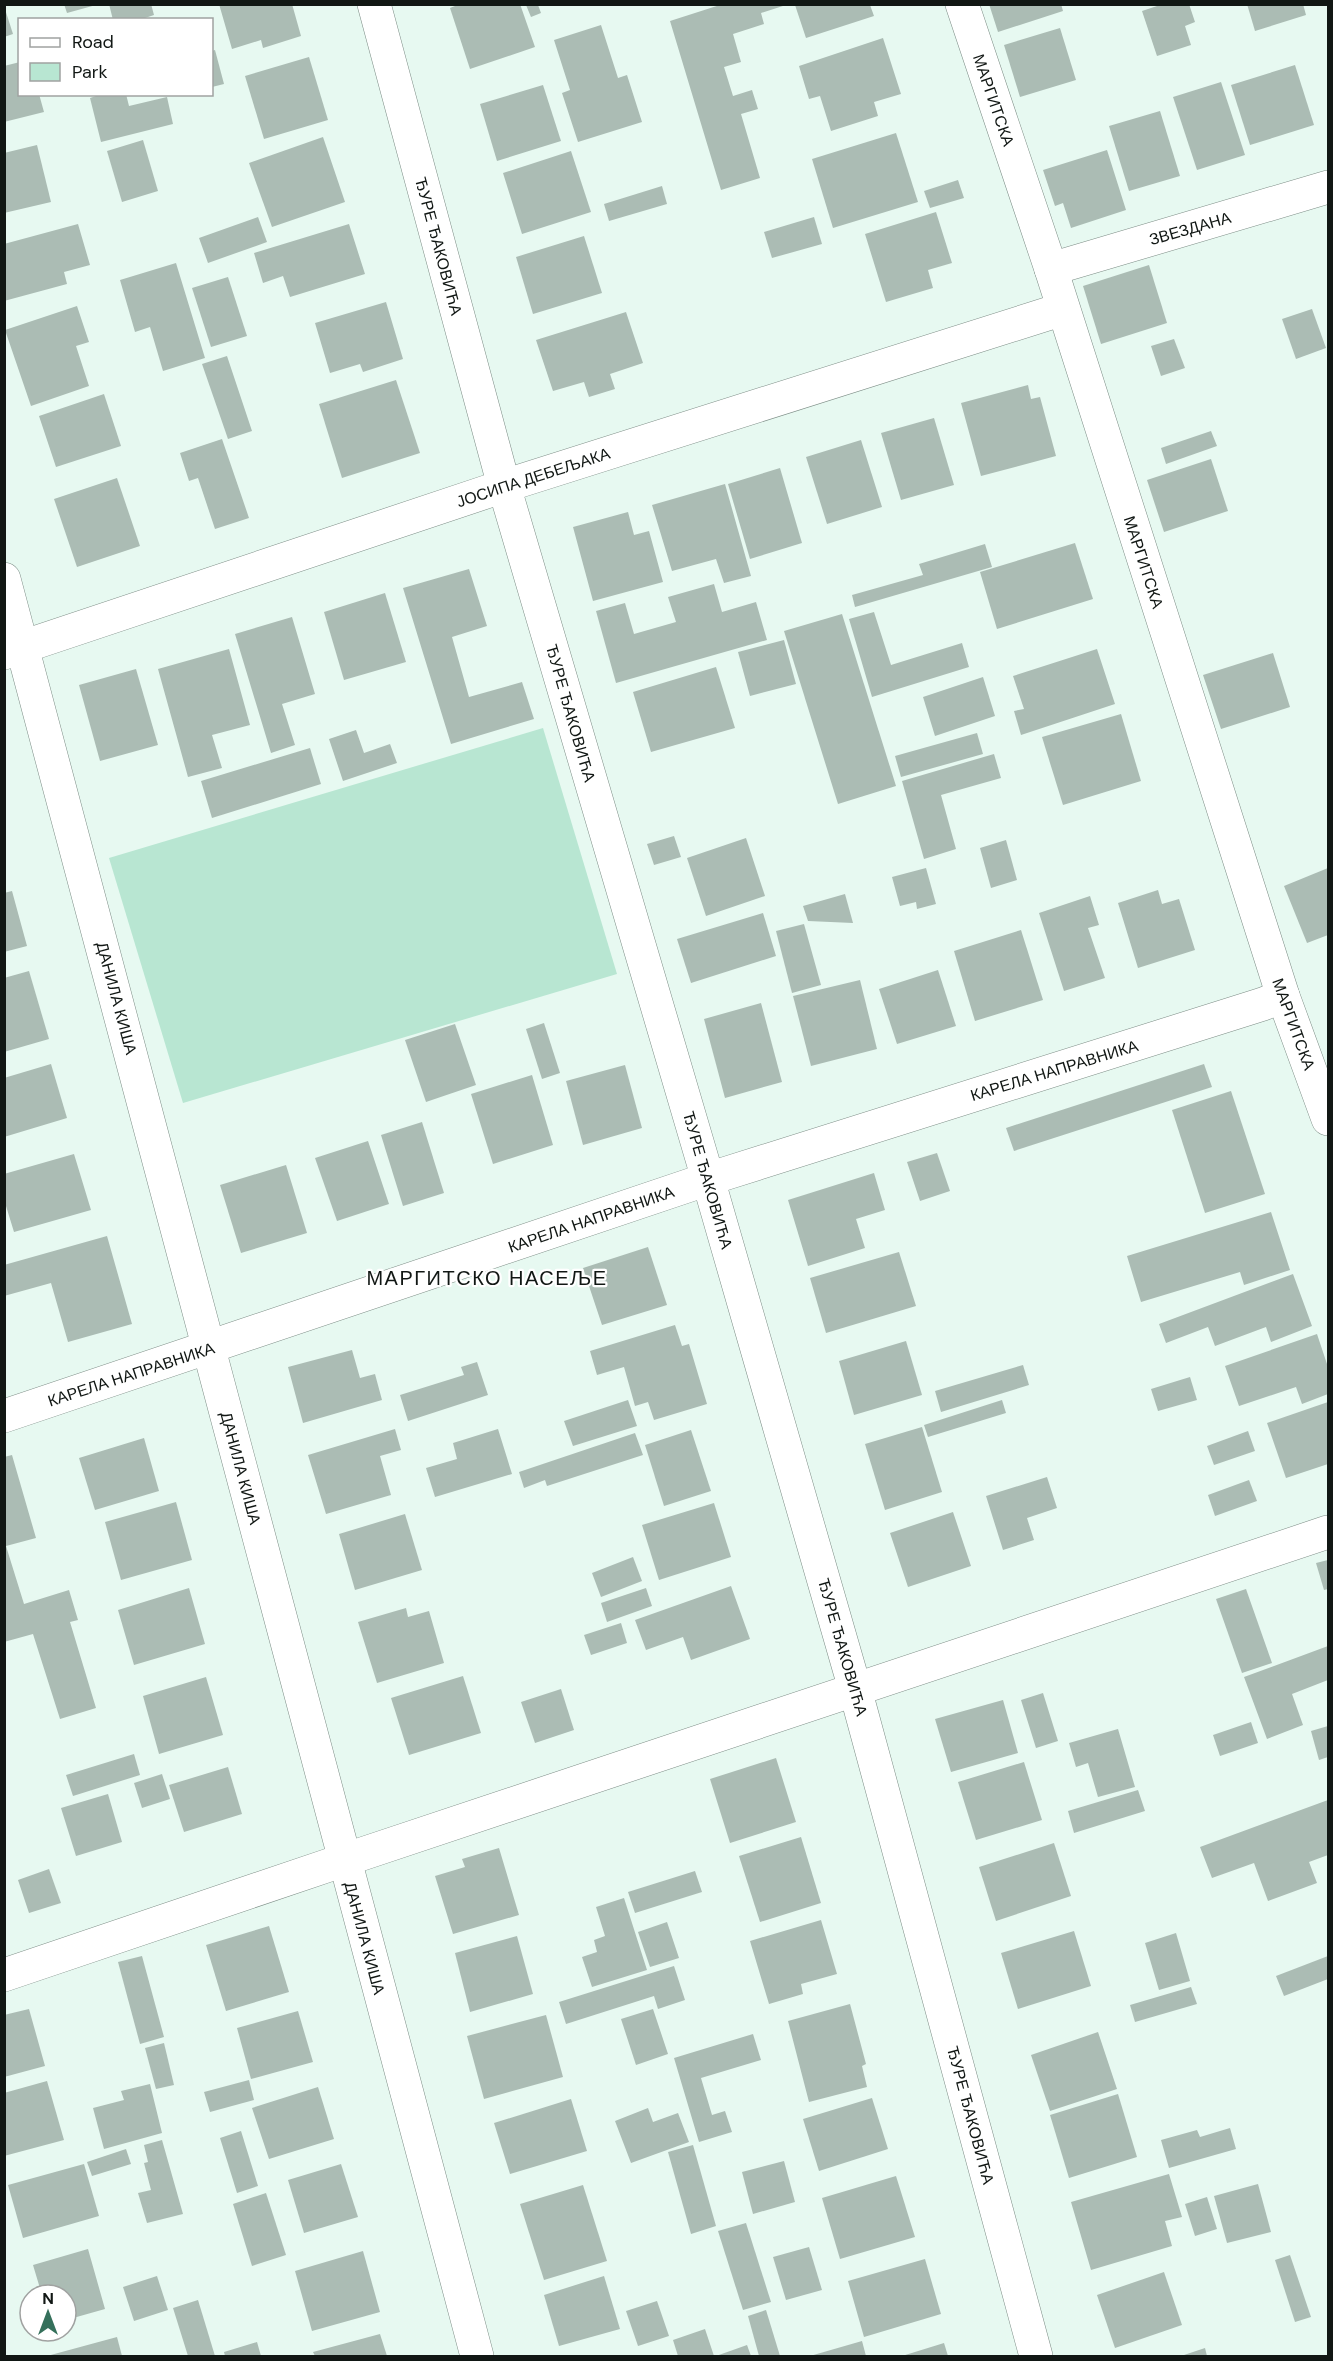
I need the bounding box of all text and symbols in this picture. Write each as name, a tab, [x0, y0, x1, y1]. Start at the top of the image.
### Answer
legend	[18, 18, 213, 96]
text: Road	[72, 30, 114, 54]
street label: МАРГИТСКА	[968, 51, 1019, 149]
text: Park	[72, 60, 108, 84]
street label: ЂУРЕ ЂАКОВИЋА	[410, 175, 467, 318]
street label: ЗВЕЗДАНА	[1147, 207, 1234, 250]
street label: ЈОСИПА ДЕБЕЉАКА	[454, 443, 613, 512]
street label: МАРГИТСКА	[1119, 513, 1168, 611]
street label: ЂУРЕ ЂАКОВИЋА	[541, 642, 600, 785]
street label: ДАНИЛА КИША	[91, 939, 142, 1057]
street label: МАРГИТСКА	[1267, 975, 1320, 1073]
street label: КАРЕЛА НАПРАВНИКА	[968, 1035, 1141, 1106]
street label: ЂУРЕ ЂАКОВИЋА	[678, 1109, 737, 1252]
street label: КАРЕЛА НАПРАВНИКА	[505, 1181, 677, 1258]
district label: МАРГИТСКО НАСЕЉЕ	[366, 1265, 608, 1291]
street label: КАРЕЛА НАПРАВНИКА	[45, 1337, 218, 1411]
street label: ДАНИЛА КИША	[215, 1409, 266, 1527]
street label: ЂУРЕ ЂАКОВИЋА	[813, 1576, 872, 1719]
street label: ДАНИЛА КИША	[339, 1879, 390, 1997]
street label: ЂУРЕ ЂАКОВИЋА	[942, 2044, 999, 2187]
north arrow	[18, 2283, 78, 2343]
text: N	[42, 2288, 54, 2309]

